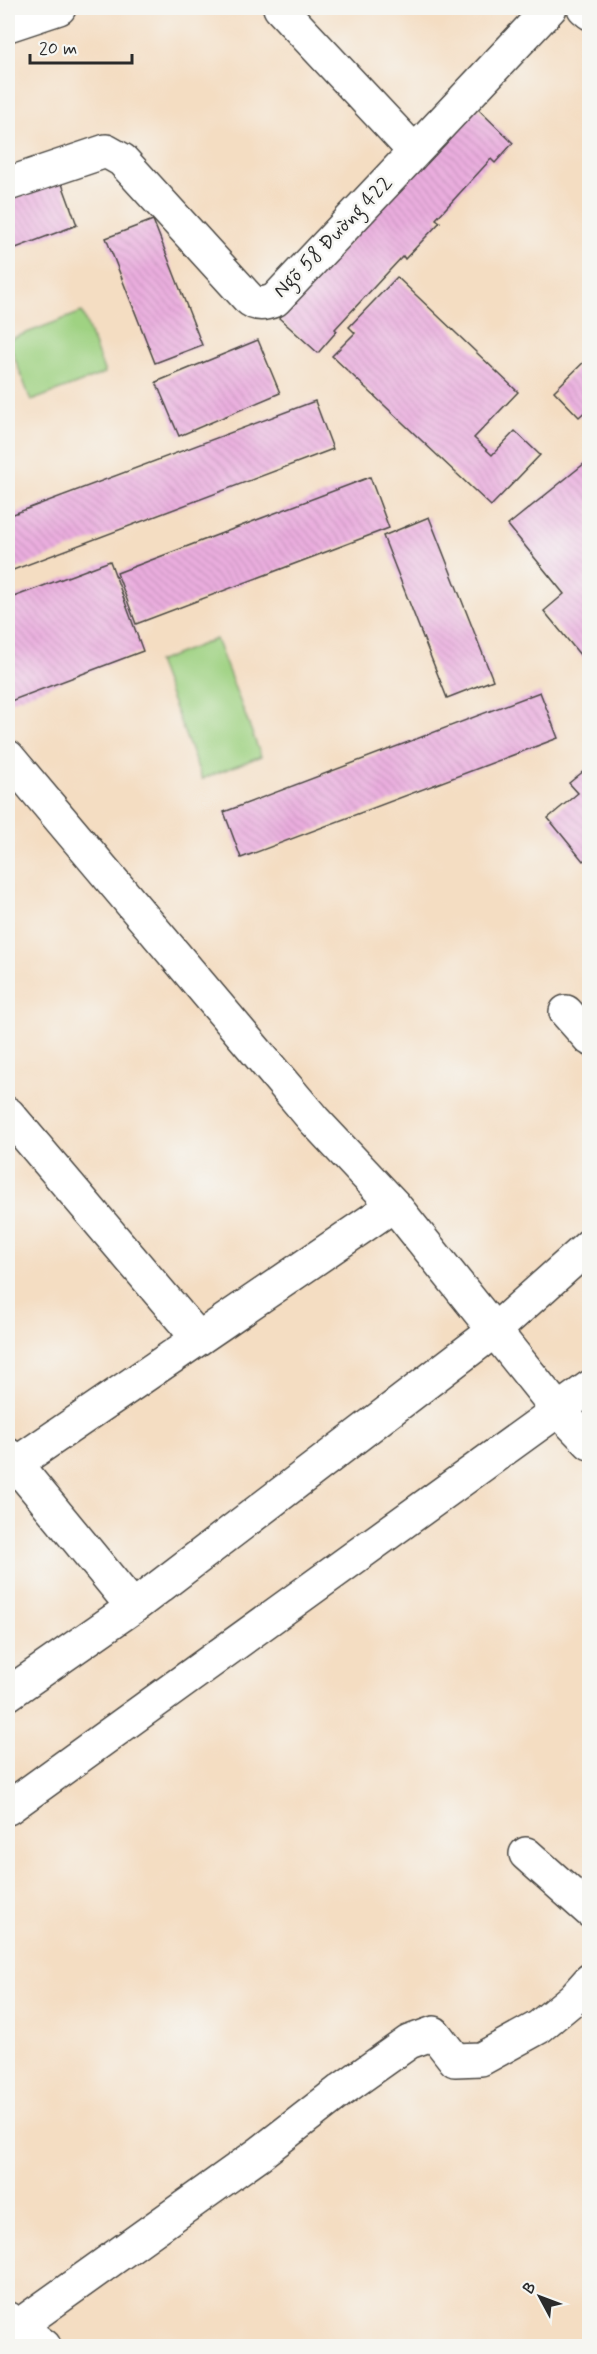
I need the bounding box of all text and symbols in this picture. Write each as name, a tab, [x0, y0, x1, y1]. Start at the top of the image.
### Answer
scale bar	[30, 27, 132, 65]
text: 20 m	[39, 37, 77, 61]
street label: Ngõ 58 Đường 422	[268, 170, 400, 306]
north arrow	[510, 2267, 570, 2327]
text: B	[519, 2277, 541, 2299]

